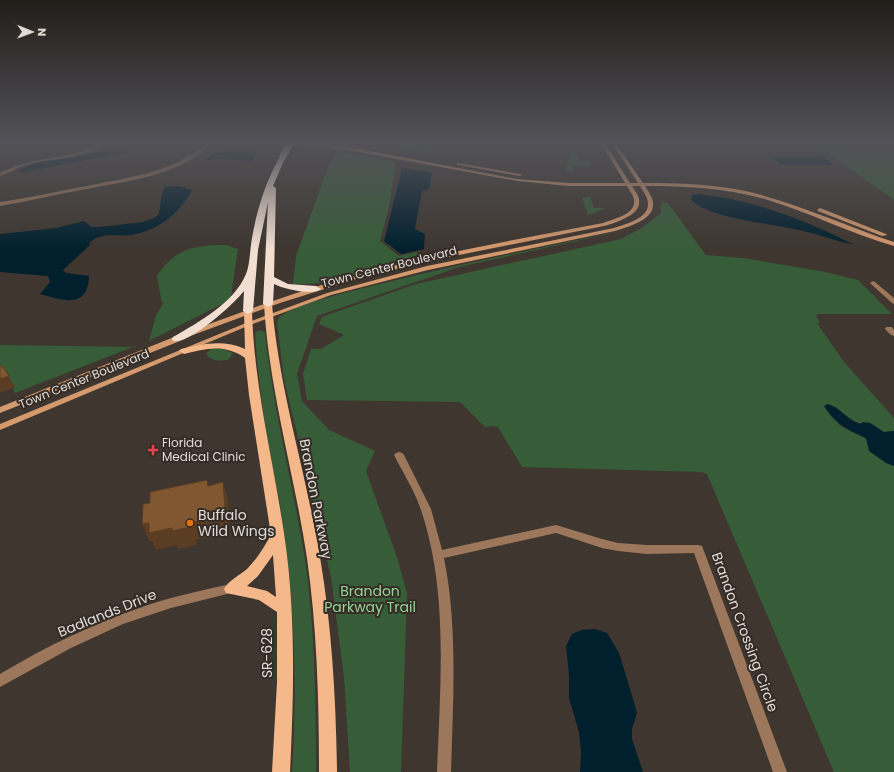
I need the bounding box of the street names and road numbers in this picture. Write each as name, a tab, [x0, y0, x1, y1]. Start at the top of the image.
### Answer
street label: Town Center Boulevard	[319, 241, 459, 292]
street label: Town Center Boulevard	[16, 345, 152, 413]
street label: Brandon Parkway	[295, 437, 337, 561]
street label: Brandon Crossing Circle	[707, 549, 783, 715]
street label: Badlands Drive	[55, 584, 160, 642]
street label: SR-628	[257, 628, 277, 678]

